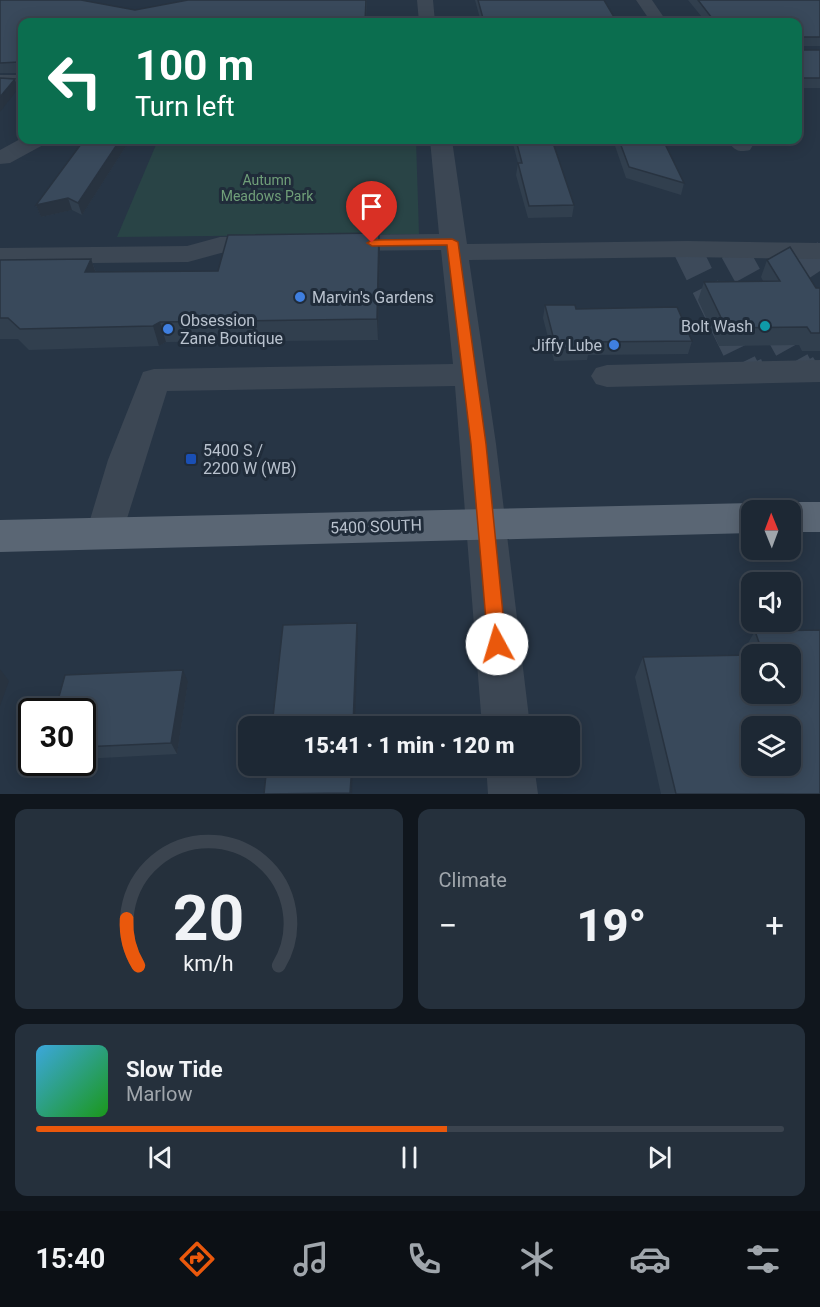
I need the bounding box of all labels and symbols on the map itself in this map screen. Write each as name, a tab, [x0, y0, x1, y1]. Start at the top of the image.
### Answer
park label: Autumn Meadows Park	[221, 172, 314, 204]
pin	[346, 181, 397, 243]
place label: Marvin's Gardens	[312, 288, 434, 307]
marker: Marvin's Gardens	[293, 290, 307, 304]
place label: Obsession Zane Boutique	[180, 311, 283, 348]
place label: Bolt Wash	[681, 317, 753, 336]
marker: Bolt Wash	[758, 319, 772, 333]
marker: Obsession Zane Boutique	[161, 322, 175, 336]
place label: Jiffy Lube	[532, 336, 602, 355]
marker: Jiffy Lube	[607, 338, 621, 352]
place label: 5400 S / 2200 W (WB)	[203, 441, 296, 478]
marker: 5400 S / 2200 W (WB)	[184, 452, 198, 466]
north arrow	[741, 500, 801, 560]
street label: 5400 SOUTH	[330, 515, 422, 538]
position arrow	[465, 612, 529, 676]
speed limit sign: 30	[18, 698, 96, 776]

